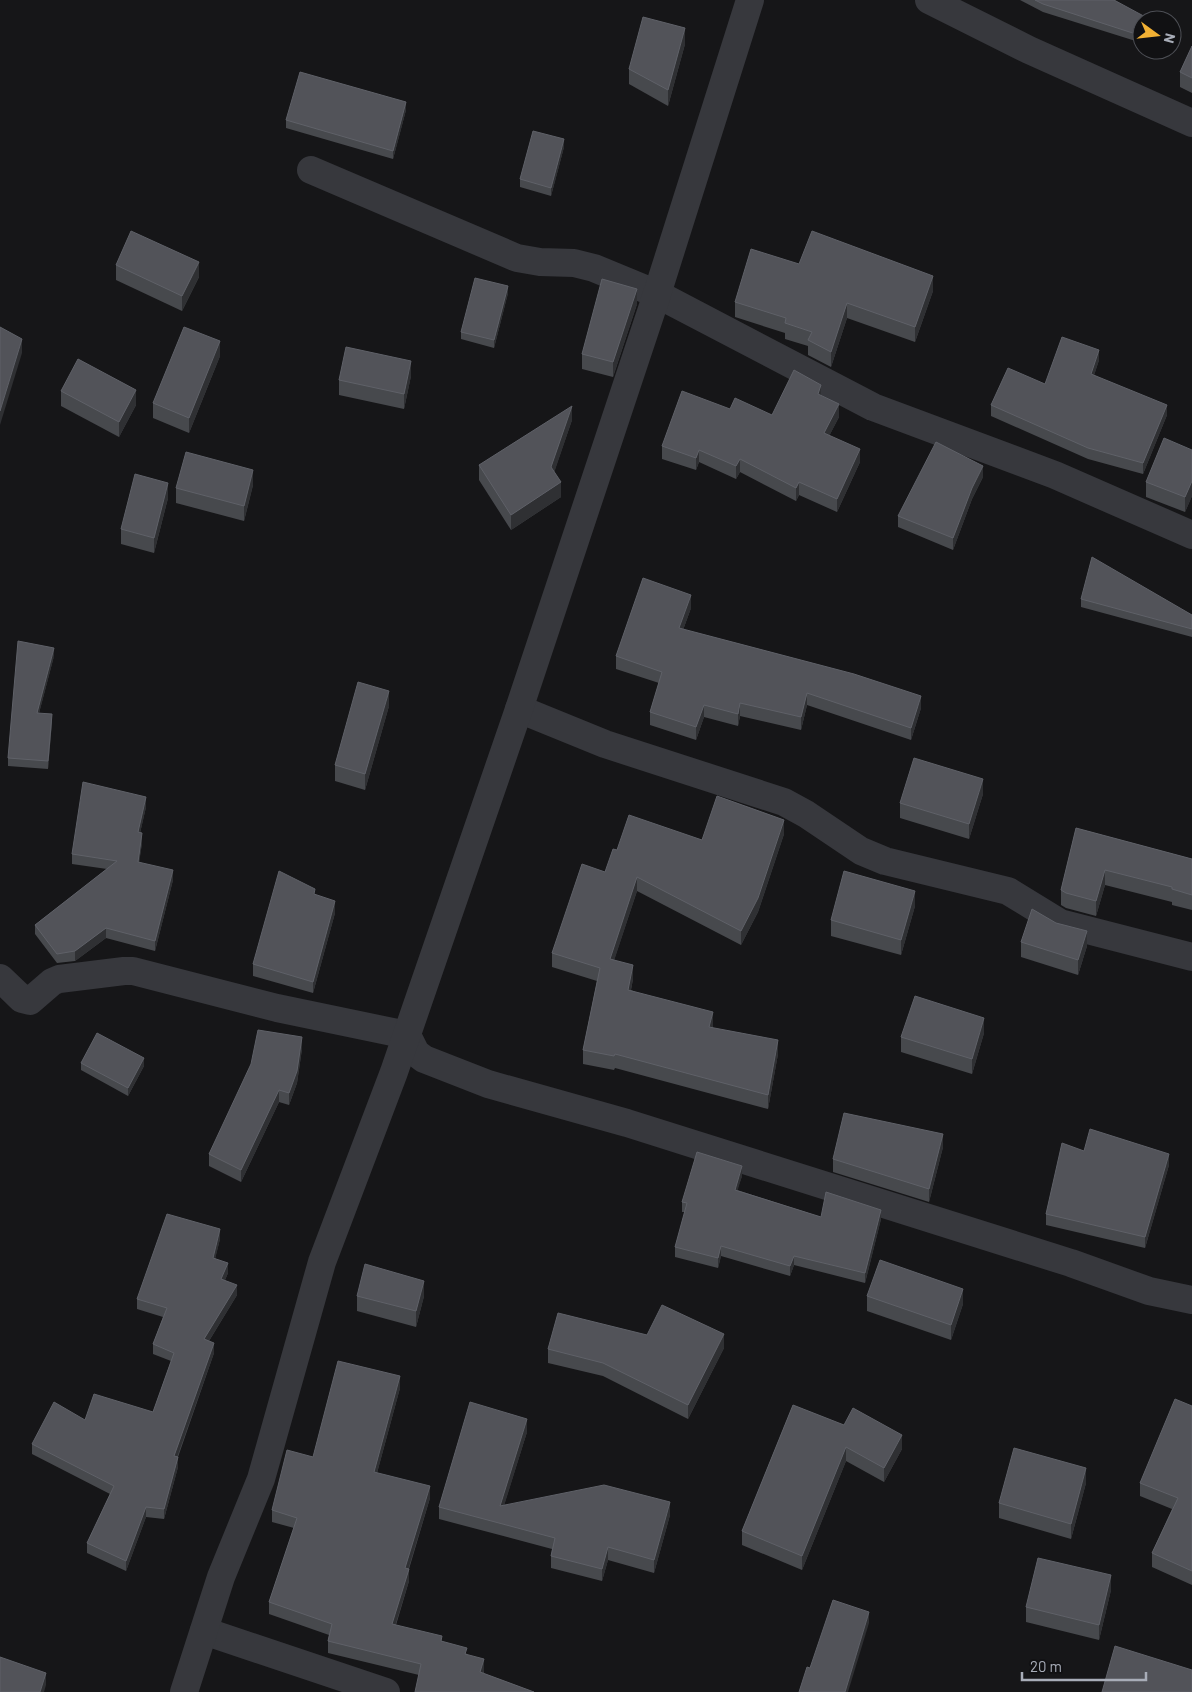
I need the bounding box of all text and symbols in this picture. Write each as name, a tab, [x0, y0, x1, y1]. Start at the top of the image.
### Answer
north arrow	[1132, 10, 1182, 60]
text: N	[1161, 32, 1179, 45]
scale bar	[1022, 1650, 1146, 1682]
text: 20 m	[1030, 1657, 1062, 1675]

